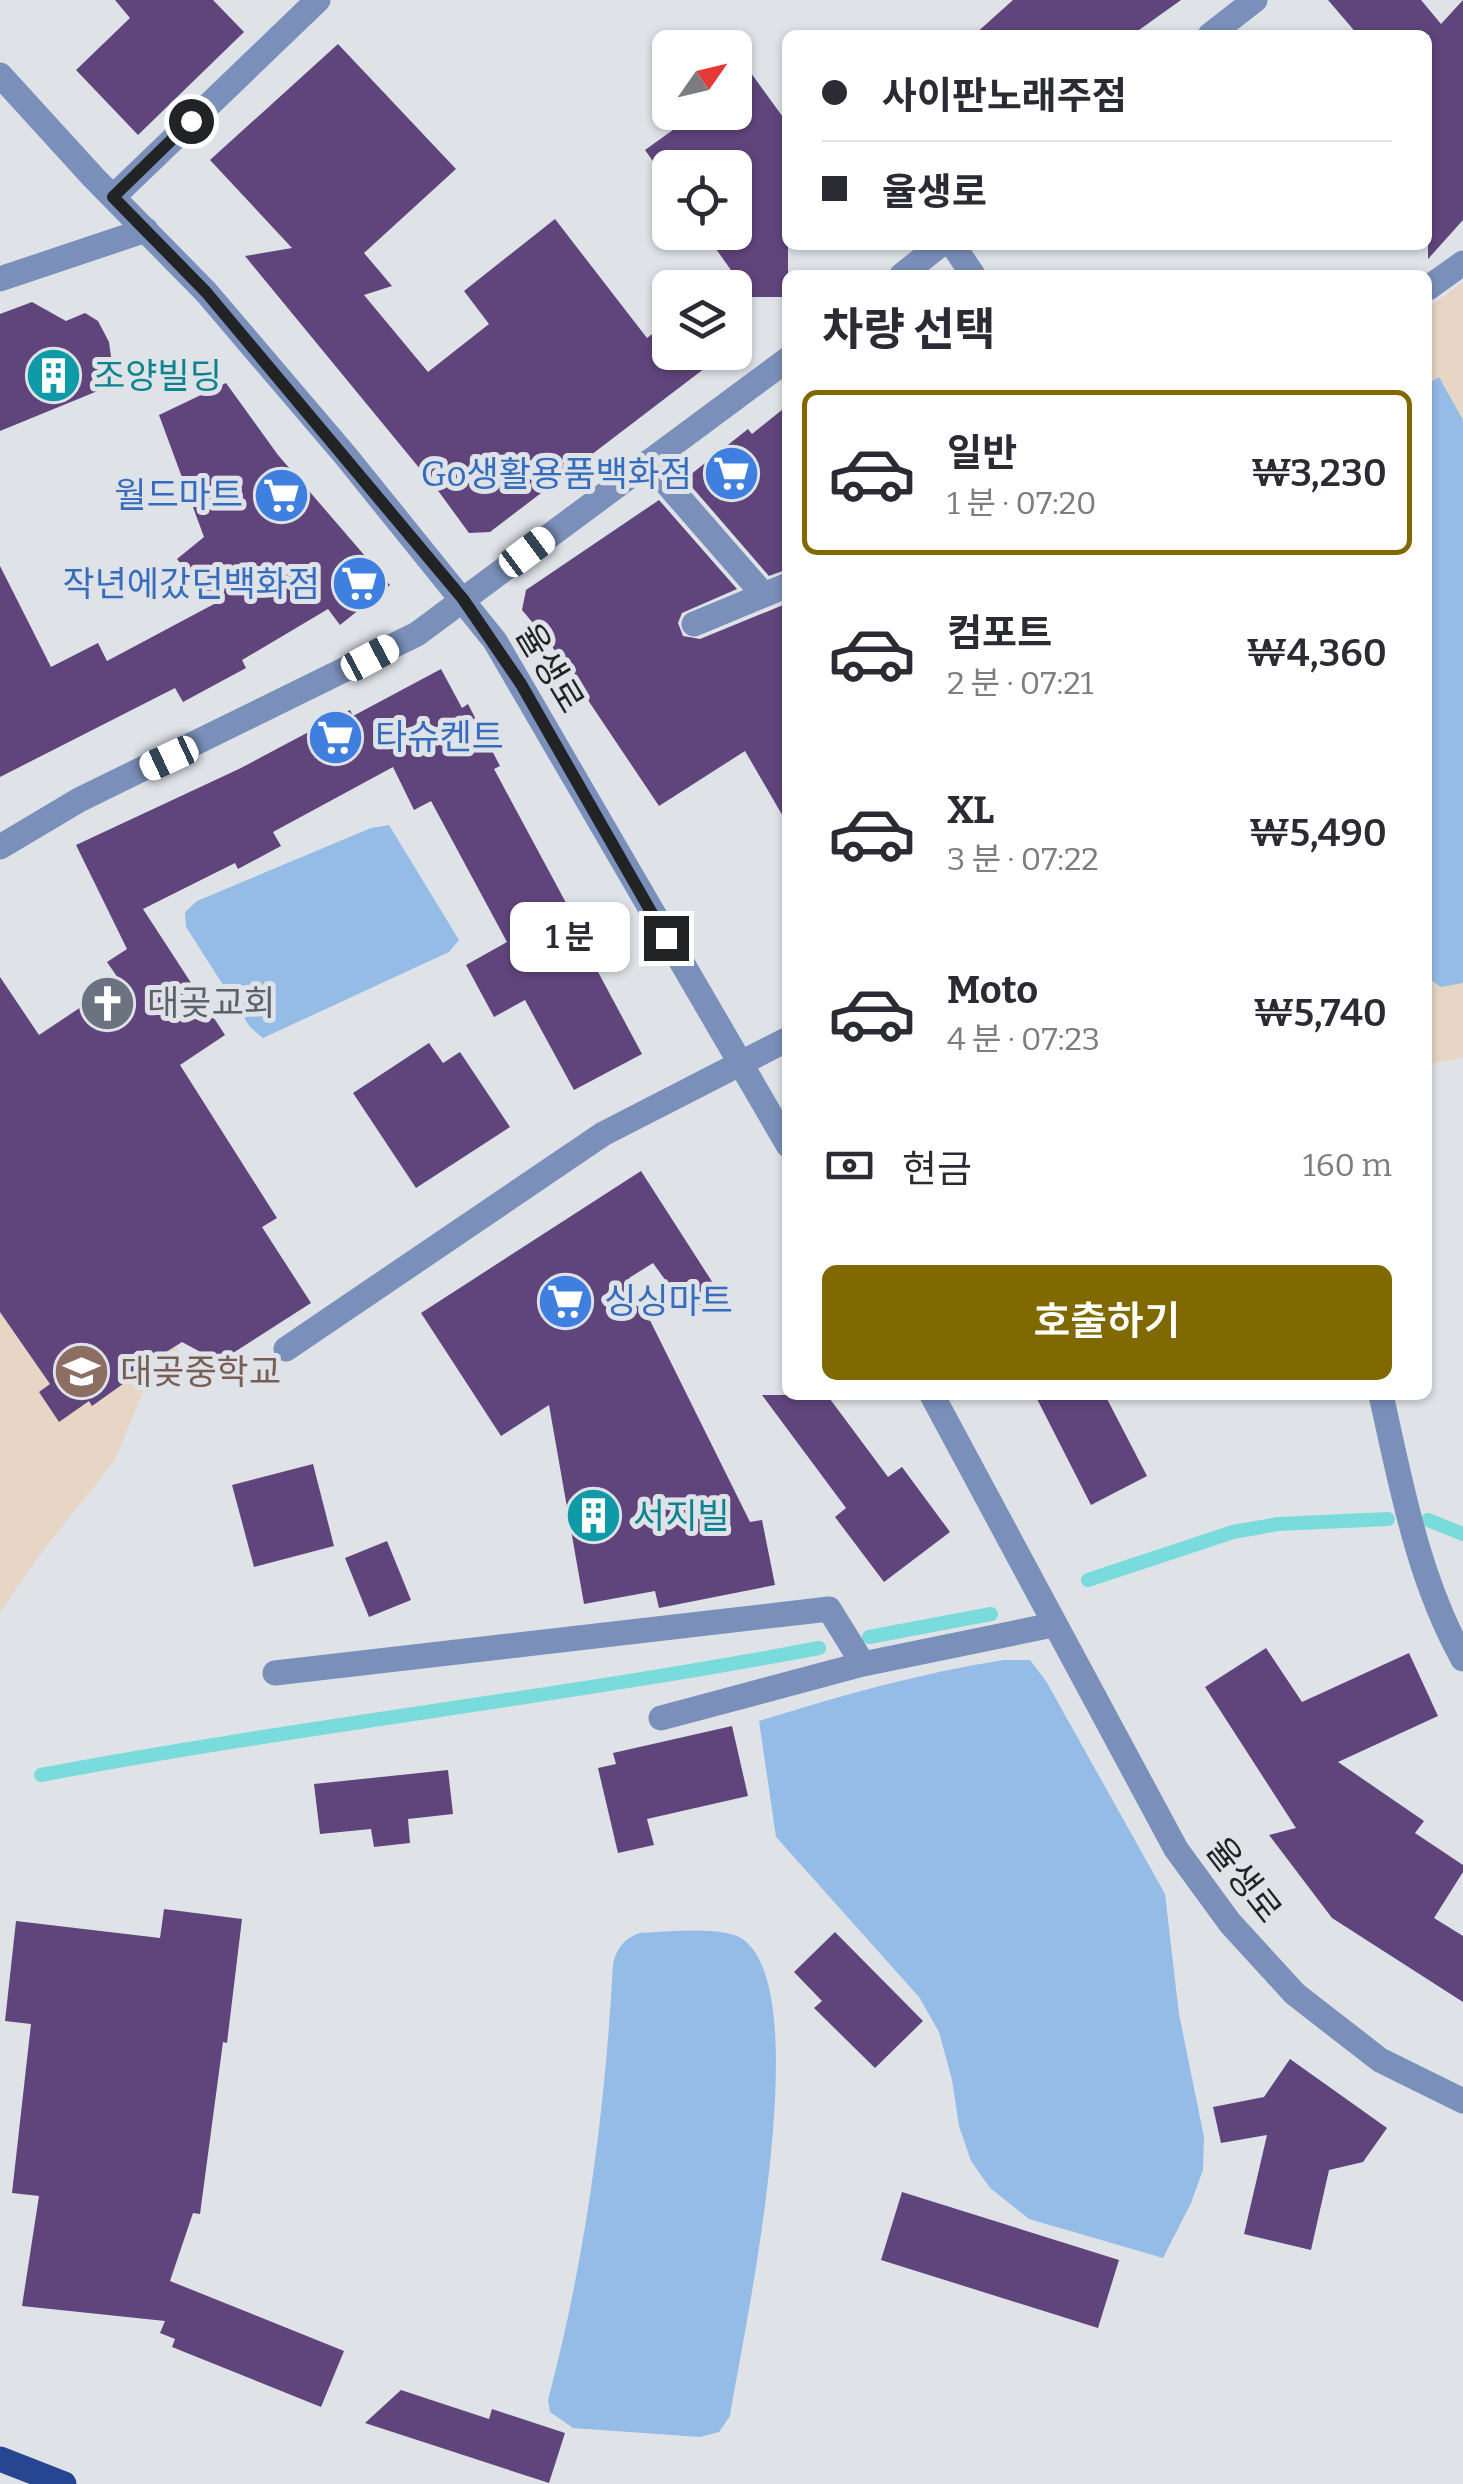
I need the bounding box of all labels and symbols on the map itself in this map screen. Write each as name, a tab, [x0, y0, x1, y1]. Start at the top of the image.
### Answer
north arrow	[652, 30, 752, 130]
route start	[169, 99, 214, 144]
building icon: 조양빌딩	[24, 346, 84, 406]
place label: 조양빌딩	[93, 355, 222, 397]
supermarket icon: Go생활용품백화점	[701, 444, 761, 504]
place label: Go생활용품백화점	[421, 453, 692, 495]
supermarket icon: 월드마트	[252, 465, 312, 525]
place label: 월드마트	[114, 474, 243, 516]
car	[494, 522, 560, 582]
supermarket icon: 작년에갔던백화점	[329, 554, 389, 614]
place label: 작년에갔던백화점	[62, 563, 320, 605]
street label: 율생로	[507, 616, 593, 720]
car	[336, 631, 404, 685]
supermarket icon: 타슈켄트	[306, 707, 366, 767]
place label: 타슈켄트	[375, 716, 504, 758]
car	[135, 732, 203, 784]
callout: 1 분	[511, 903, 631, 973]
route end	[644, 916, 689, 961]
church icon: 대곶교회	[78, 973, 138, 1033]
place label: 대곶교회	[147, 982, 276, 1024]
supermarket icon: 싱싱마트	[535, 1271, 595, 1331]
place label: 싱싱마트	[604, 1280, 733, 1322]
school or university icon: 대곶중학교	[51, 1342, 111, 1402]
place label: 대곶중학교	[120, 1351, 281, 1393]
building icon: 서지빌	[564, 1486, 624, 1546]
place label: 서지빌	[633, 1495, 730, 1537]
street label: 율생로	[1198, 1829, 1290, 1931]

